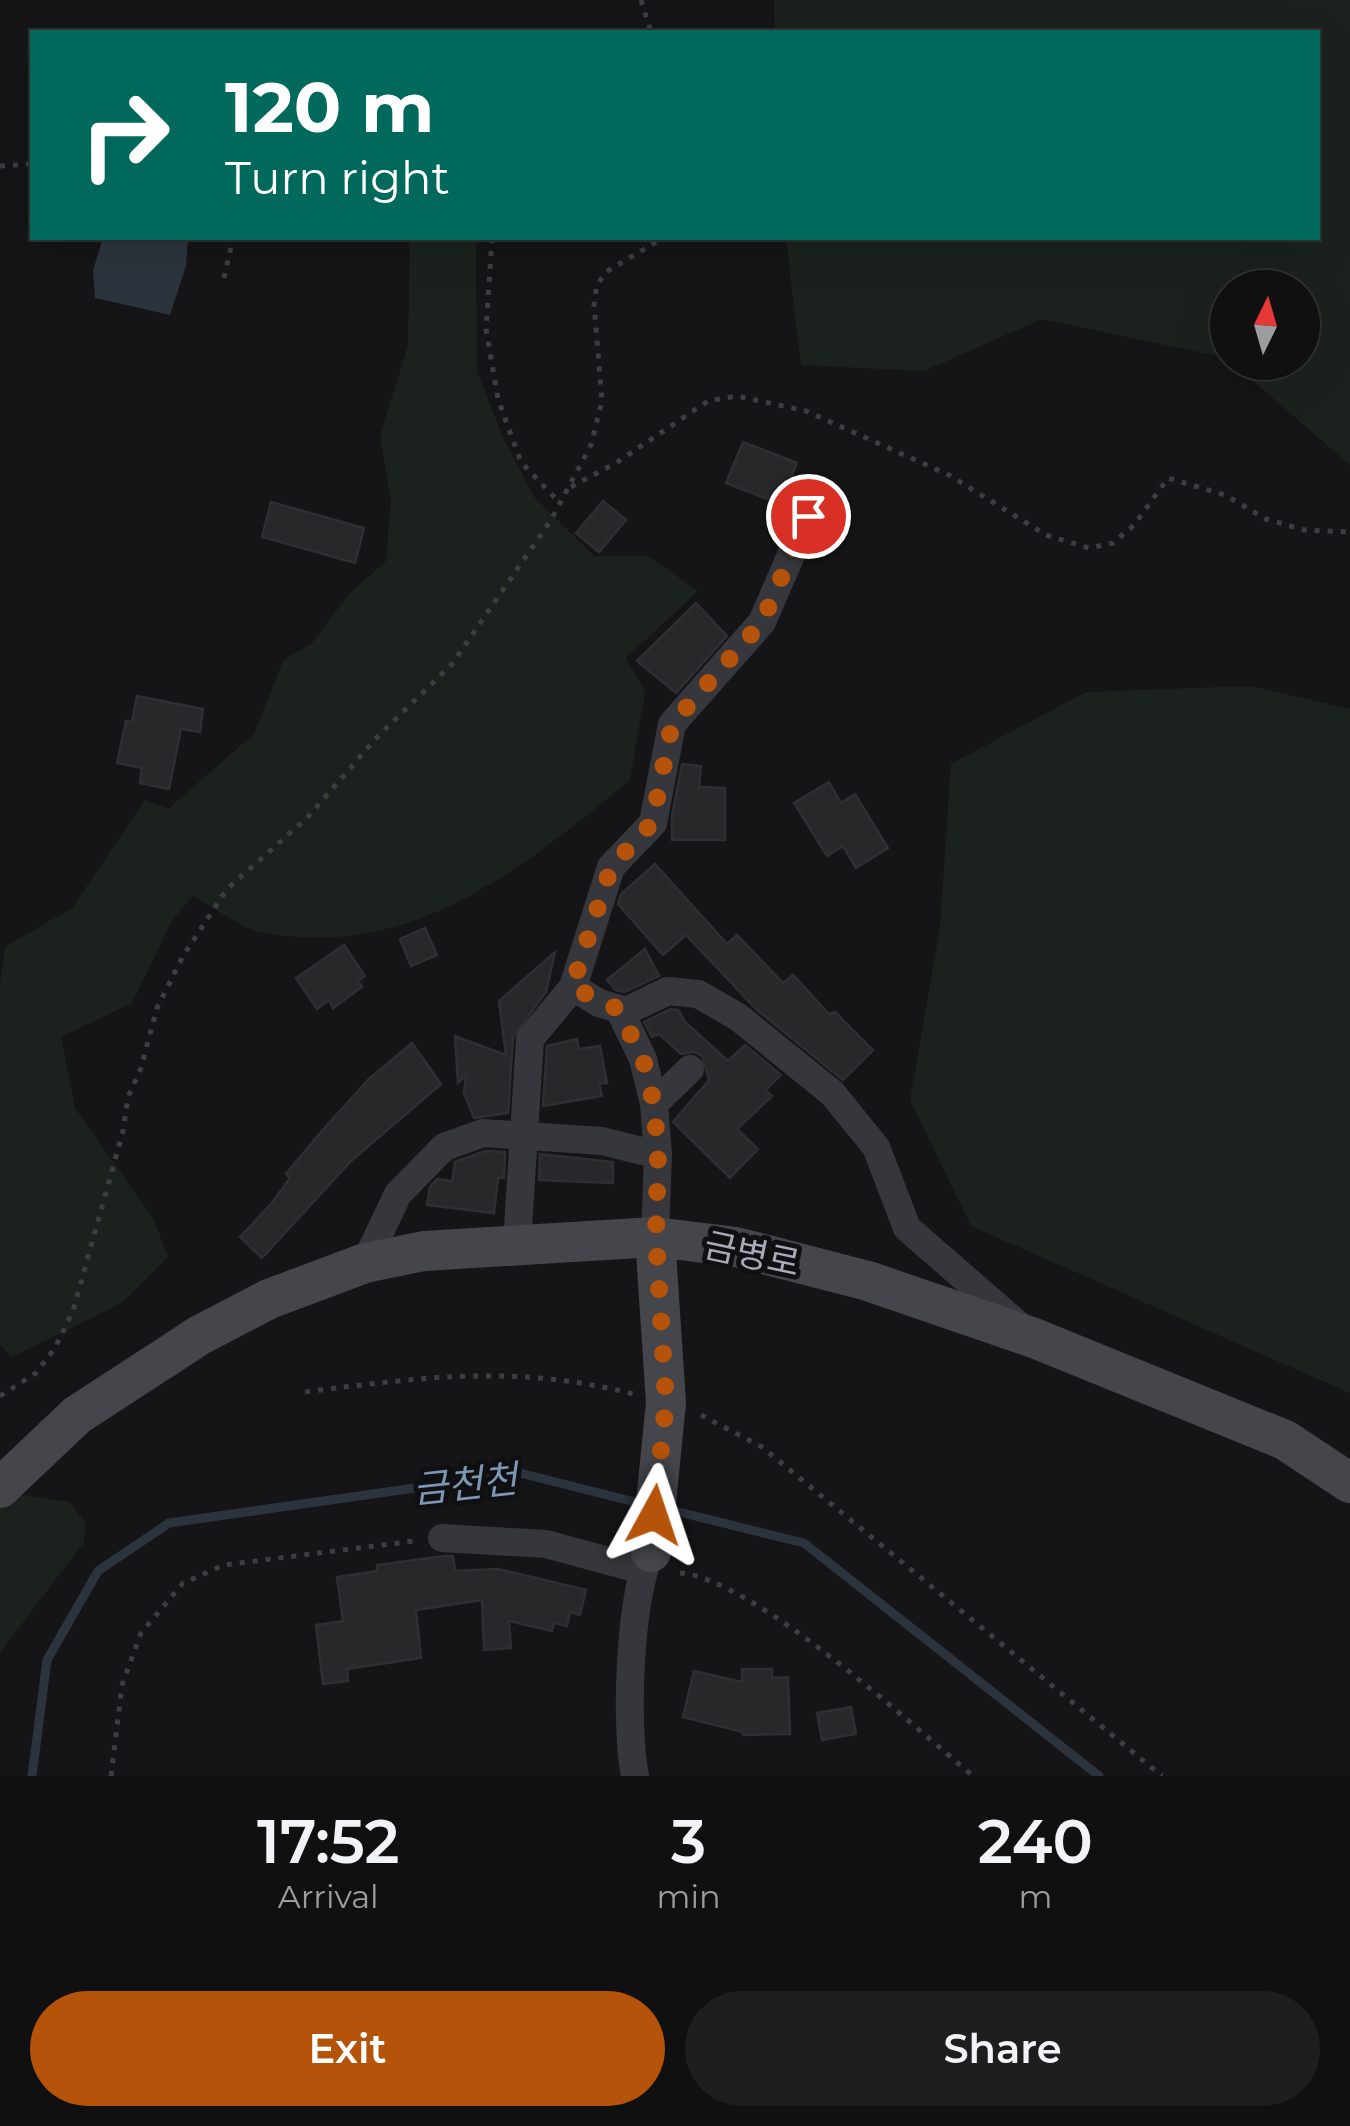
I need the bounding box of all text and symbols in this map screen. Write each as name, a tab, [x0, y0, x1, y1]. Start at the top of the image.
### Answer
text: 120 m	[225, 64, 435, 150]
icon: right	[60, 70, 190, 200]
text: Turn right	[225, 150, 450, 205]
north arrow	[1210, 270, 1320, 380]
map controls	[1210, 270, 1320, 380]
pin	[766, 474, 851, 559]
icon: arrive	[781, 489, 836, 544]
street label: 금병로	[700, 1223, 804, 1285]
water label: 금천천	[410, 1455, 524, 1513]
position arrow	[602, 1463, 706, 1567]
text: 17:52	[257, 1805, 400, 1878]
text: 3	[671, 1805, 706, 1878]
text: 240	[978, 1805, 1093, 1878]
text: Arrival	[278, 1877, 379, 1916]
text: min	[657, 1877, 721, 1916]
text: m	[1018, 1877, 1052, 1916]
button: Exit	[30, 1991, 665, 2106]
button: Share	[685, 1991, 1320, 2106]

